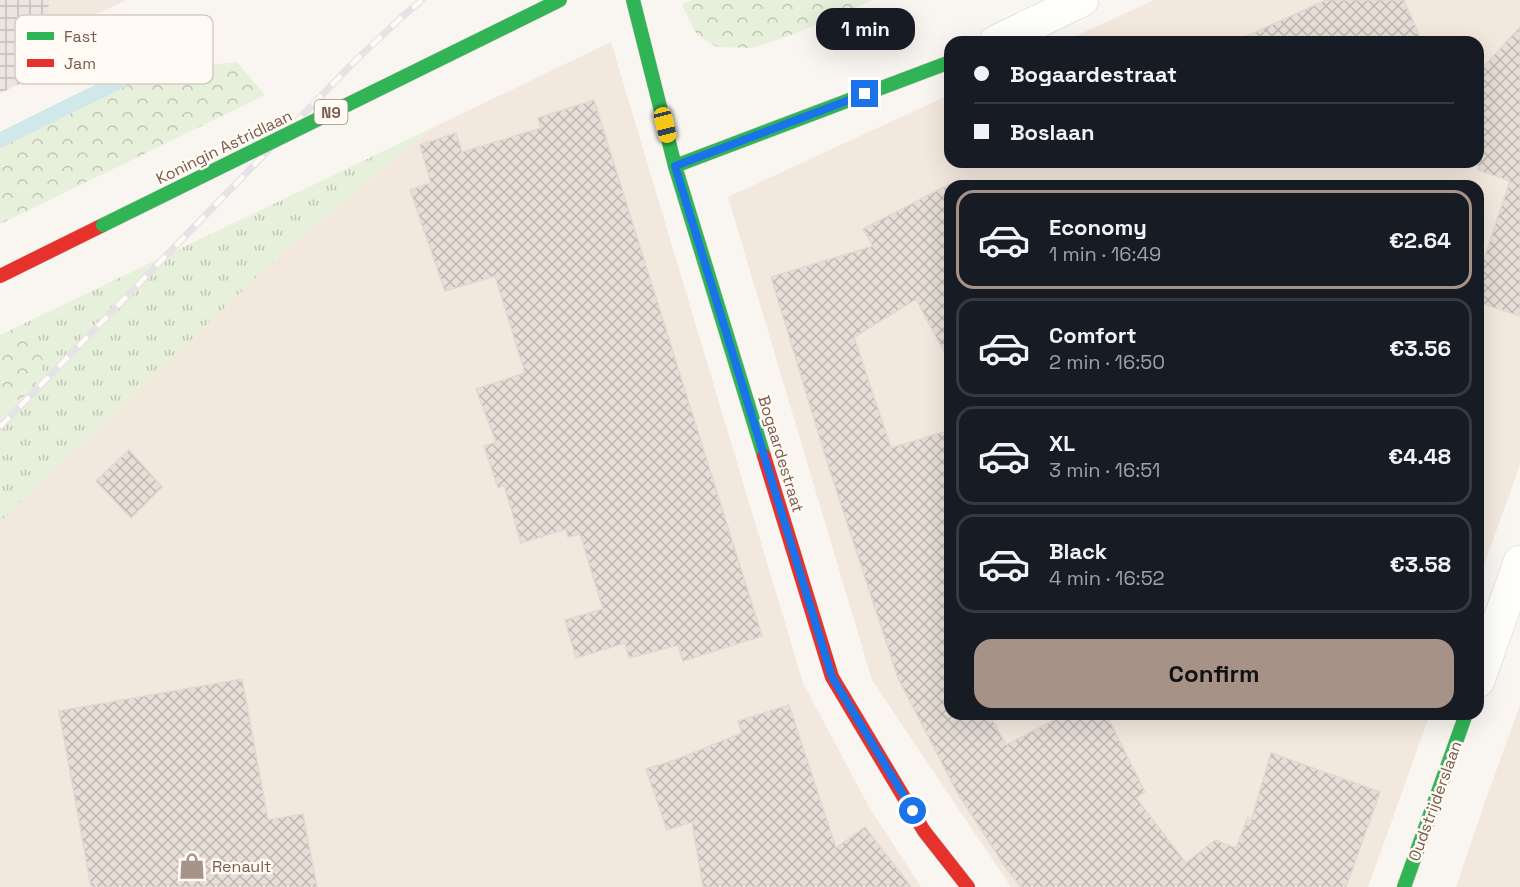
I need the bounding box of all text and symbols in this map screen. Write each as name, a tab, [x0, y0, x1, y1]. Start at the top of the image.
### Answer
callout: 1 min	[816, 7, 914, 49]
legend	[15, 15, 213, 84]
text: 1 min	[841, 16, 890, 42]
text: Fast	[64, 26, 97, 47]
text: Jam	[64, 53, 96, 74]
text: Bogaardestraat	[1010, 60, 1177, 88]
route end	[851, 80, 878, 107]
road number: N9	[314, 100, 348, 124]
street label: Koningin Astridlaan	[153, 105, 295, 189]
car	[652, 105, 678, 145]
text: Boslaan	[1010, 118, 1094, 146]
icon: car	[977, 213, 1031, 267]
text: Economy	[1049, 213, 1147, 241]
text: €2.64	[1389, 226, 1451, 254]
text: 1 min · 16:49	[1049, 241, 1161, 267]
icon: car	[977, 321, 1031, 375]
text: Comfort	[1049, 321, 1137, 349]
text: €3.56	[1389, 334, 1451, 362]
text: 2 min · 16:50	[1049, 349, 1165, 375]
street label: Bogaardestraat	[753, 393, 809, 515]
icon: car	[977, 429, 1031, 483]
text: XL	[1049, 429, 1075, 457]
text: €4.48	[1388, 442, 1451, 470]
text: 3 min · 16:51	[1049, 457, 1160, 483]
icon: car	[977, 537, 1031, 591]
text: Black	[1049, 537, 1107, 565]
text: €3.58	[1390, 550, 1451, 578]
text: 4 min · 16:52	[1049, 565, 1165, 591]
button: Confirm	[974, 639, 1454, 708]
street label: Oudstrijderslaan	[1403, 738, 1467, 864]
route start	[899, 797, 926, 824]
shop icon: Renault	[177, 851, 207, 881]
place label: Renault	[212, 856, 271, 877]

